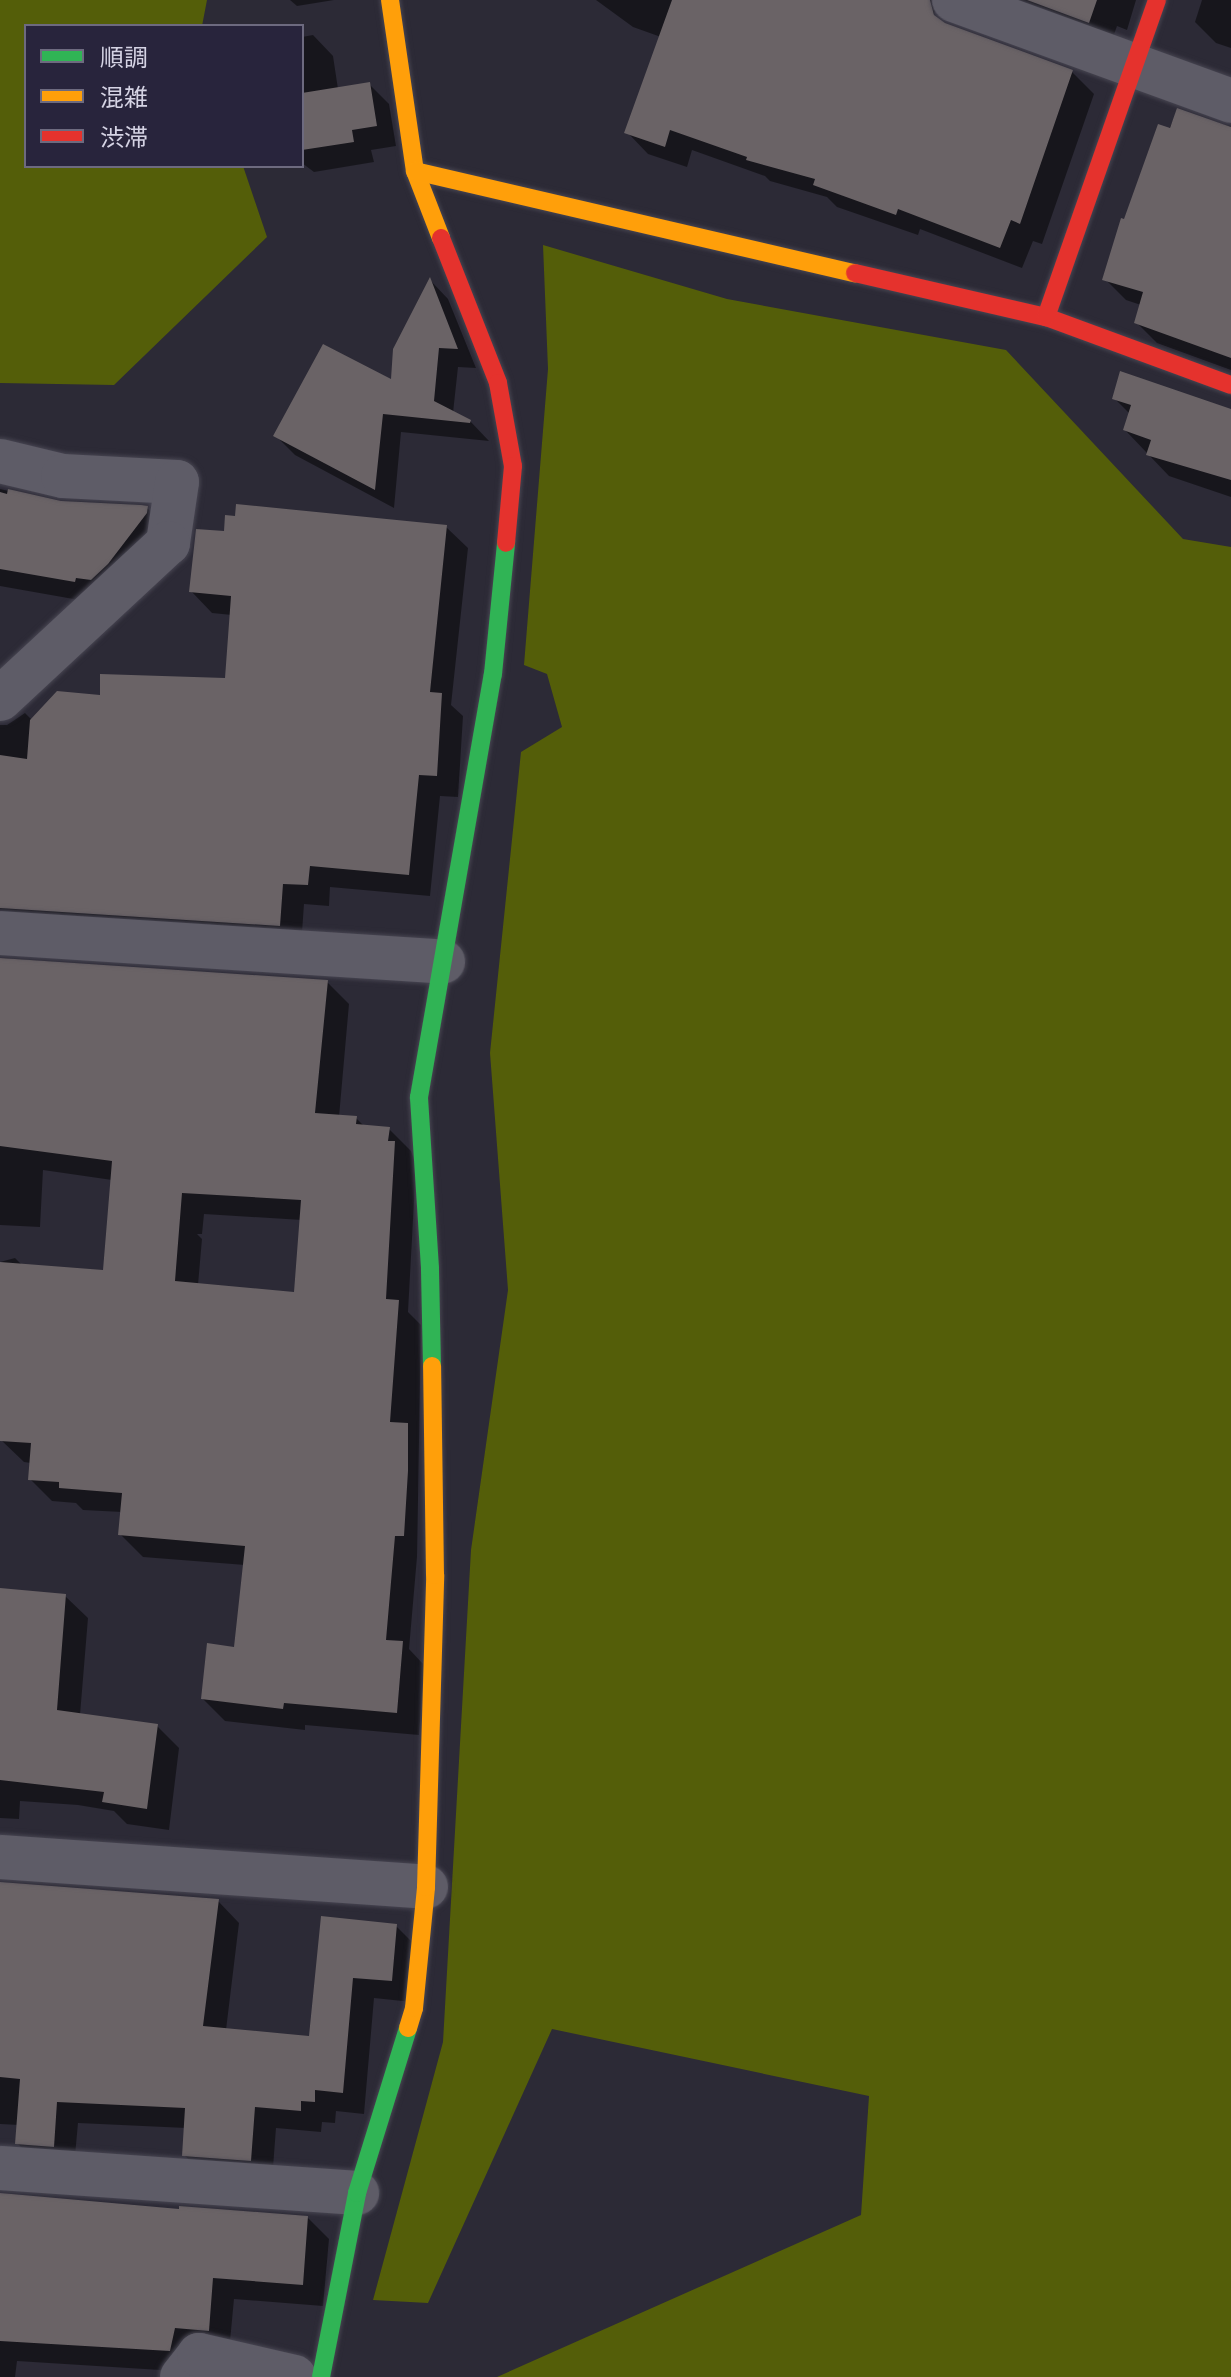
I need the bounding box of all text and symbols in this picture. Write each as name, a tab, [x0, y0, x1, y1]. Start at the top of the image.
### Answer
legend	[24, 24, 304, 168]
text: 順調	[100, 45, 148, 75]
text: 混雑	[100, 85, 148, 115]
text: 渋滞	[100, 125, 148, 155]

